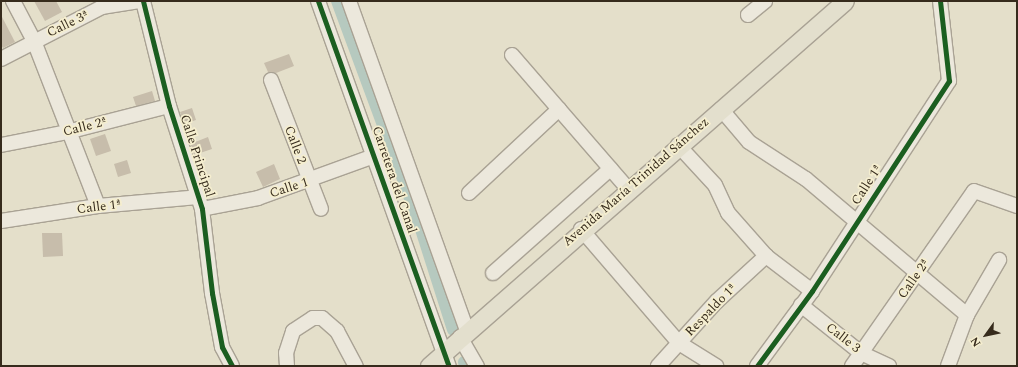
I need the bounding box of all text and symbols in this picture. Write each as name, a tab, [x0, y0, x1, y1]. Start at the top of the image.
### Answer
street label: Calle 3ª	[45, 7, 91, 41]
street label: Calle Principal	[176, 113, 218, 199]
street label: Calle 2ª	[61, 114, 109, 140]
street label: Avenida María Trinidad Sánchez	[560, 114, 712, 250]
street label: Calle 2	[281, 124, 309, 166]
street label: Carretera del Canal	[368, 124, 420, 236]
street label: Calle 1ª	[848, 162, 886, 208]
street label: Calle 1	[268, 174, 310, 202]
street label: Calle 1ª	[76, 197, 122, 217]
street label: Calle 2ª	[895, 256, 933, 302]
street label: Respaldo 1ª	[682, 280, 740, 340]
north arrow	[966, 315, 1006, 355]
street label: Calle 3	[823, 320, 863, 356]
text: N	[966, 333, 985, 350]

